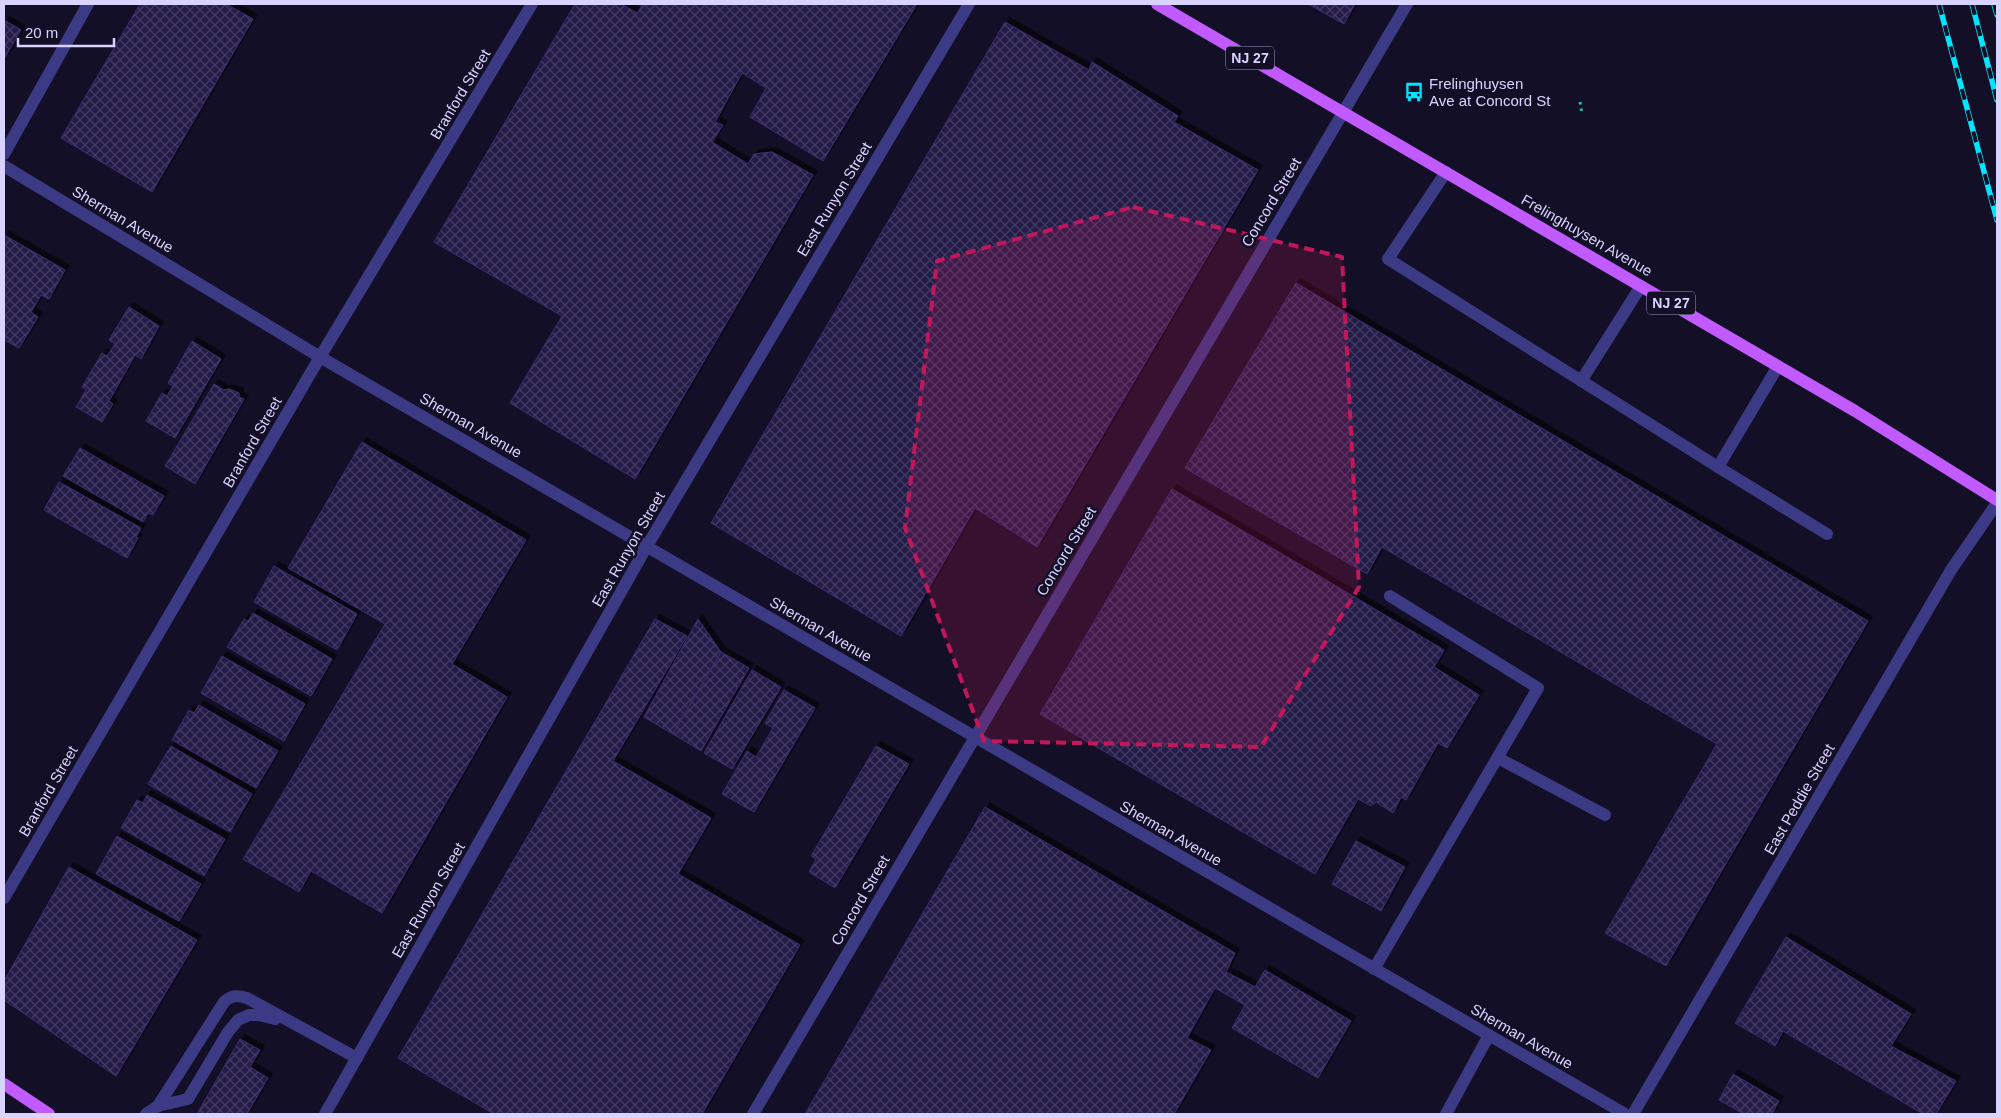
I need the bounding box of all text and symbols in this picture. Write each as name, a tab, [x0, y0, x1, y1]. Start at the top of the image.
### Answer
scale bar	[18, 15, 114, 47]
text: 20 m	[25, 24, 58, 41]
street label: Branford Street	[427, 45, 494, 142]
road number: NJ 27	[1226, 46, 1274, 70]
place label: Frelinghuysen Ave at Concord St	[1429, 75, 1551, 109]
bus stop icon: Frelinghuysen Ave at Concord St	[1403, 81, 1425, 103]
street label: East Runyon Street	[793, 138, 875, 259]
street label: Concord Street	[1238, 154, 1305, 250]
street label: Sherman Avenue	[69, 182, 177, 256]
street label: Frelinghuysen Avenue	[1519, 191, 1655, 279]
road number: NJ 27	[1647, 292, 1695, 314]
street label: Sherman Avenue	[417, 389, 525, 461]
street label: Branford Street	[219, 393, 285, 490]
street label: East Runyon Street	[588, 488, 668, 610]
street label: Concord Street	[1033, 503, 1100, 599]
street label: Sherman Avenue	[767, 593, 875, 665]
street label: East Peddie Street	[1760, 740, 1838, 857]
street label: Branford Street	[15, 742, 81, 839]
street label: Sherman Avenue	[1117, 797, 1225, 869]
street label: East Runyon Street	[388, 839, 468, 961]
street label: Concord Street	[827, 851, 893, 948]
street label: Sherman Avenue	[1468, 1000, 1576, 1072]

